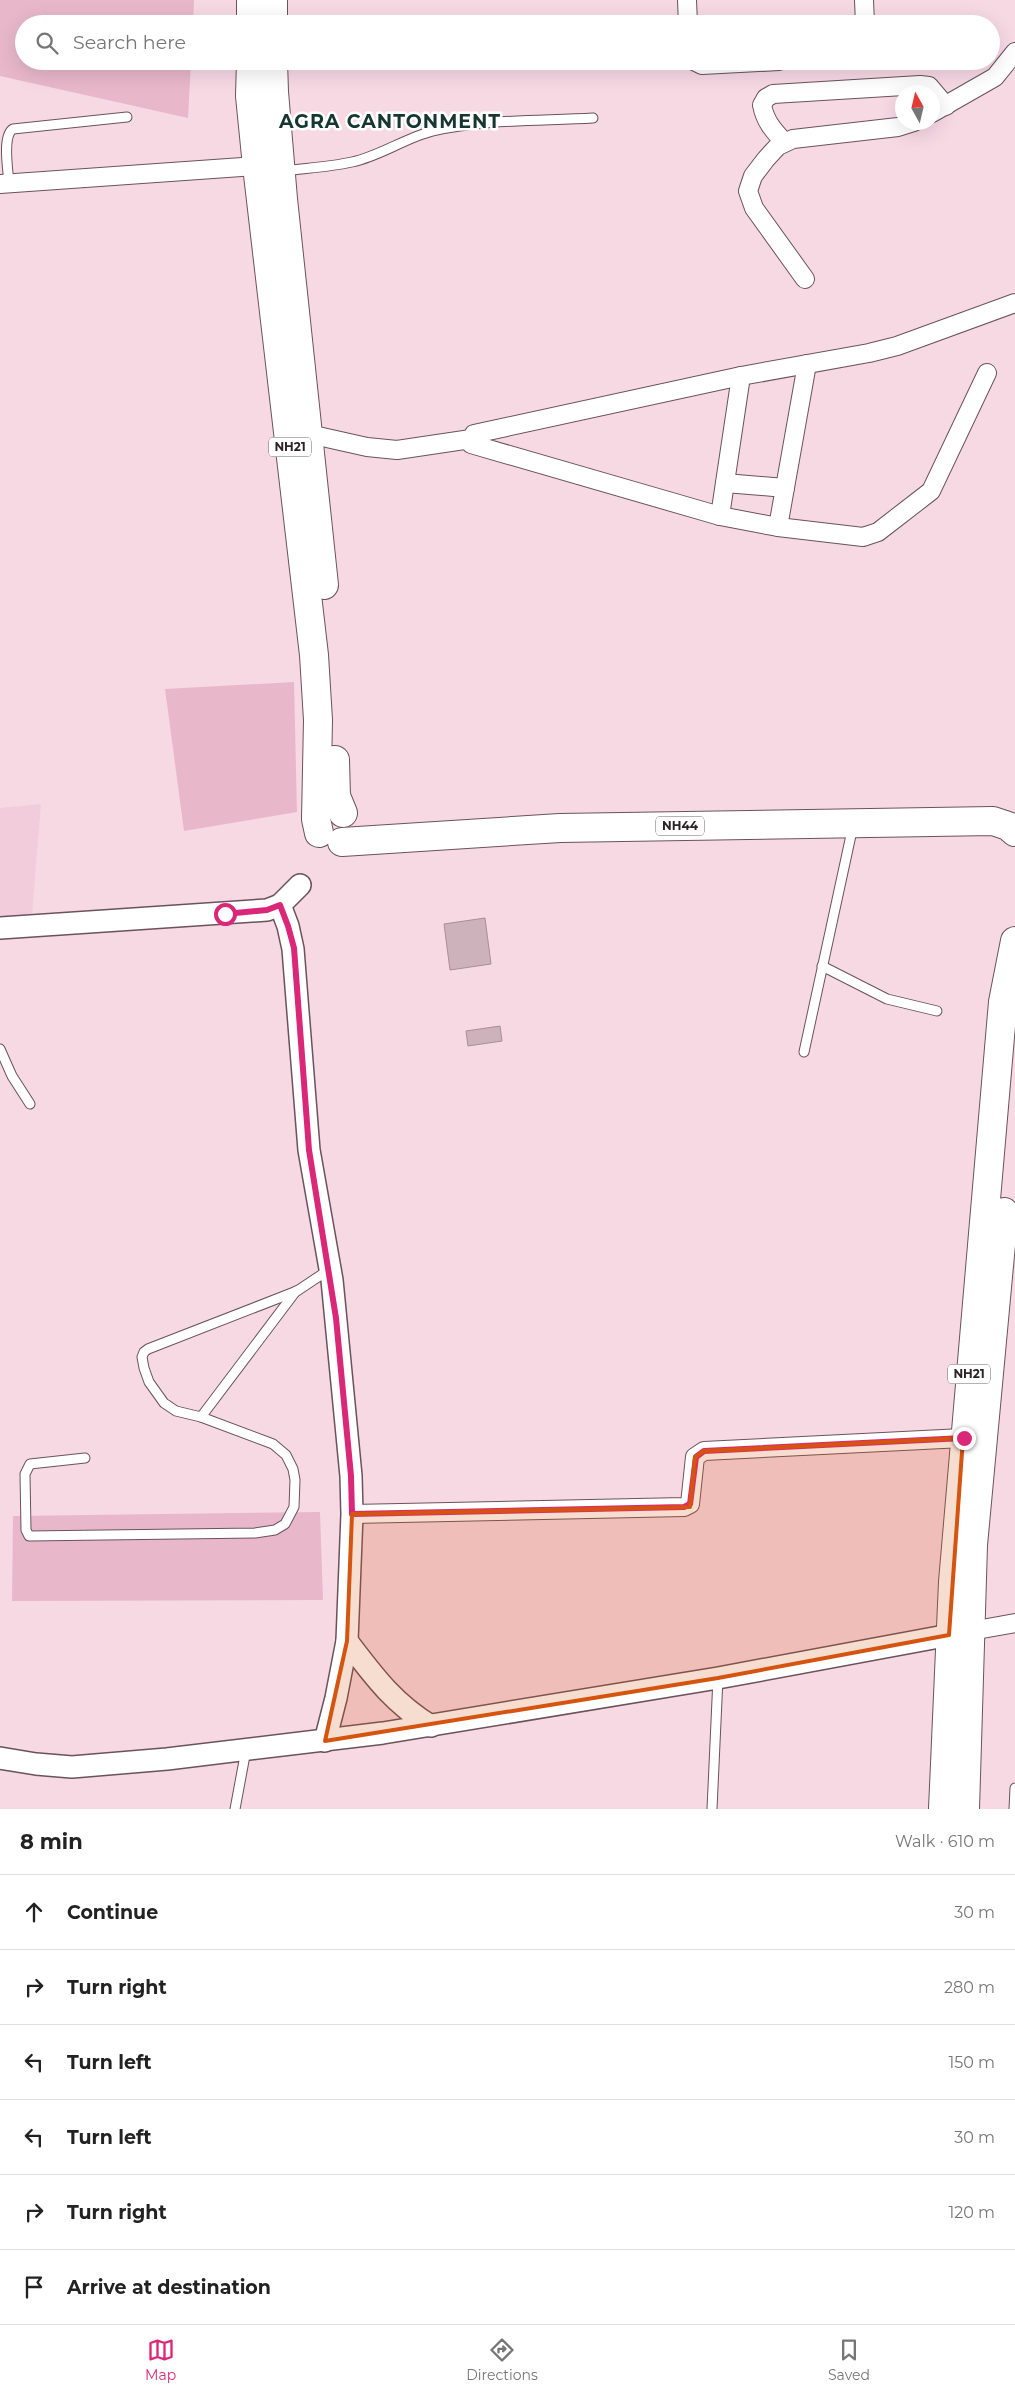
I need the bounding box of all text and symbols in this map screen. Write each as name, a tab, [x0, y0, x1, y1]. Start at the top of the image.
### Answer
search box	[15, 15, 1000, 70]
icon: search	[33, 29, 61, 57]
text: Search here	[73, 31, 186, 54]
north arrow	[895, 85, 940, 130]
district label: AGRA CANTONMENT	[278, 110, 501, 133]
road number: NH21	[269, 438, 311, 457]
road number: NH44	[656, 816, 704, 836]
route start	[214, 903, 237, 926]
road number: NH21	[948, 1365, 990, 1384]
route end	[953, 1427, 976, 1450]
text: 8 min	[20, 1829, 83, 1854]
text: Walk · 610 m	[895, 1832, 995, 1851]
icon: ahead	[20, 1898, 48, 1926]
text: Continue	[67, 1901, 158, 1924]
text: 30 m	[954, 1903, 995, 1922]
icon: right	[20, 1973, 48, 2001]
text: Turn right	[67, 1976, 167, 1999]
text: 280 m	[944, 1978, 995, 1997]
icon: left	[20, 2048, 48, 2076]
text: Turn left	[67, 2051, 152, 2074]
text: 150 m	[948, 2053, 995, 2072]
icon: left	[20, 2123, 48, 2151]
text: Turn left	[67, 2126, 152, 2149]
text: 30 m	[954, 2128, 995, 2147]
icon: right	[20, 2198, 48, 2226]
text: Turn right	[67, 2201, 167, 2224]
text: 120 m	[948, 2203, 995, 2222]
icon: arrive	[20, 2273, 48, 2301]
text: Arrive at destination	[67, 2276, 271, 2299]
tab: Map	[145, 2336, 176, 2384]
tab: Directions	[466, 2336, 538, 2384]
tab: Saved	[828, 2336, 870, 2384]

